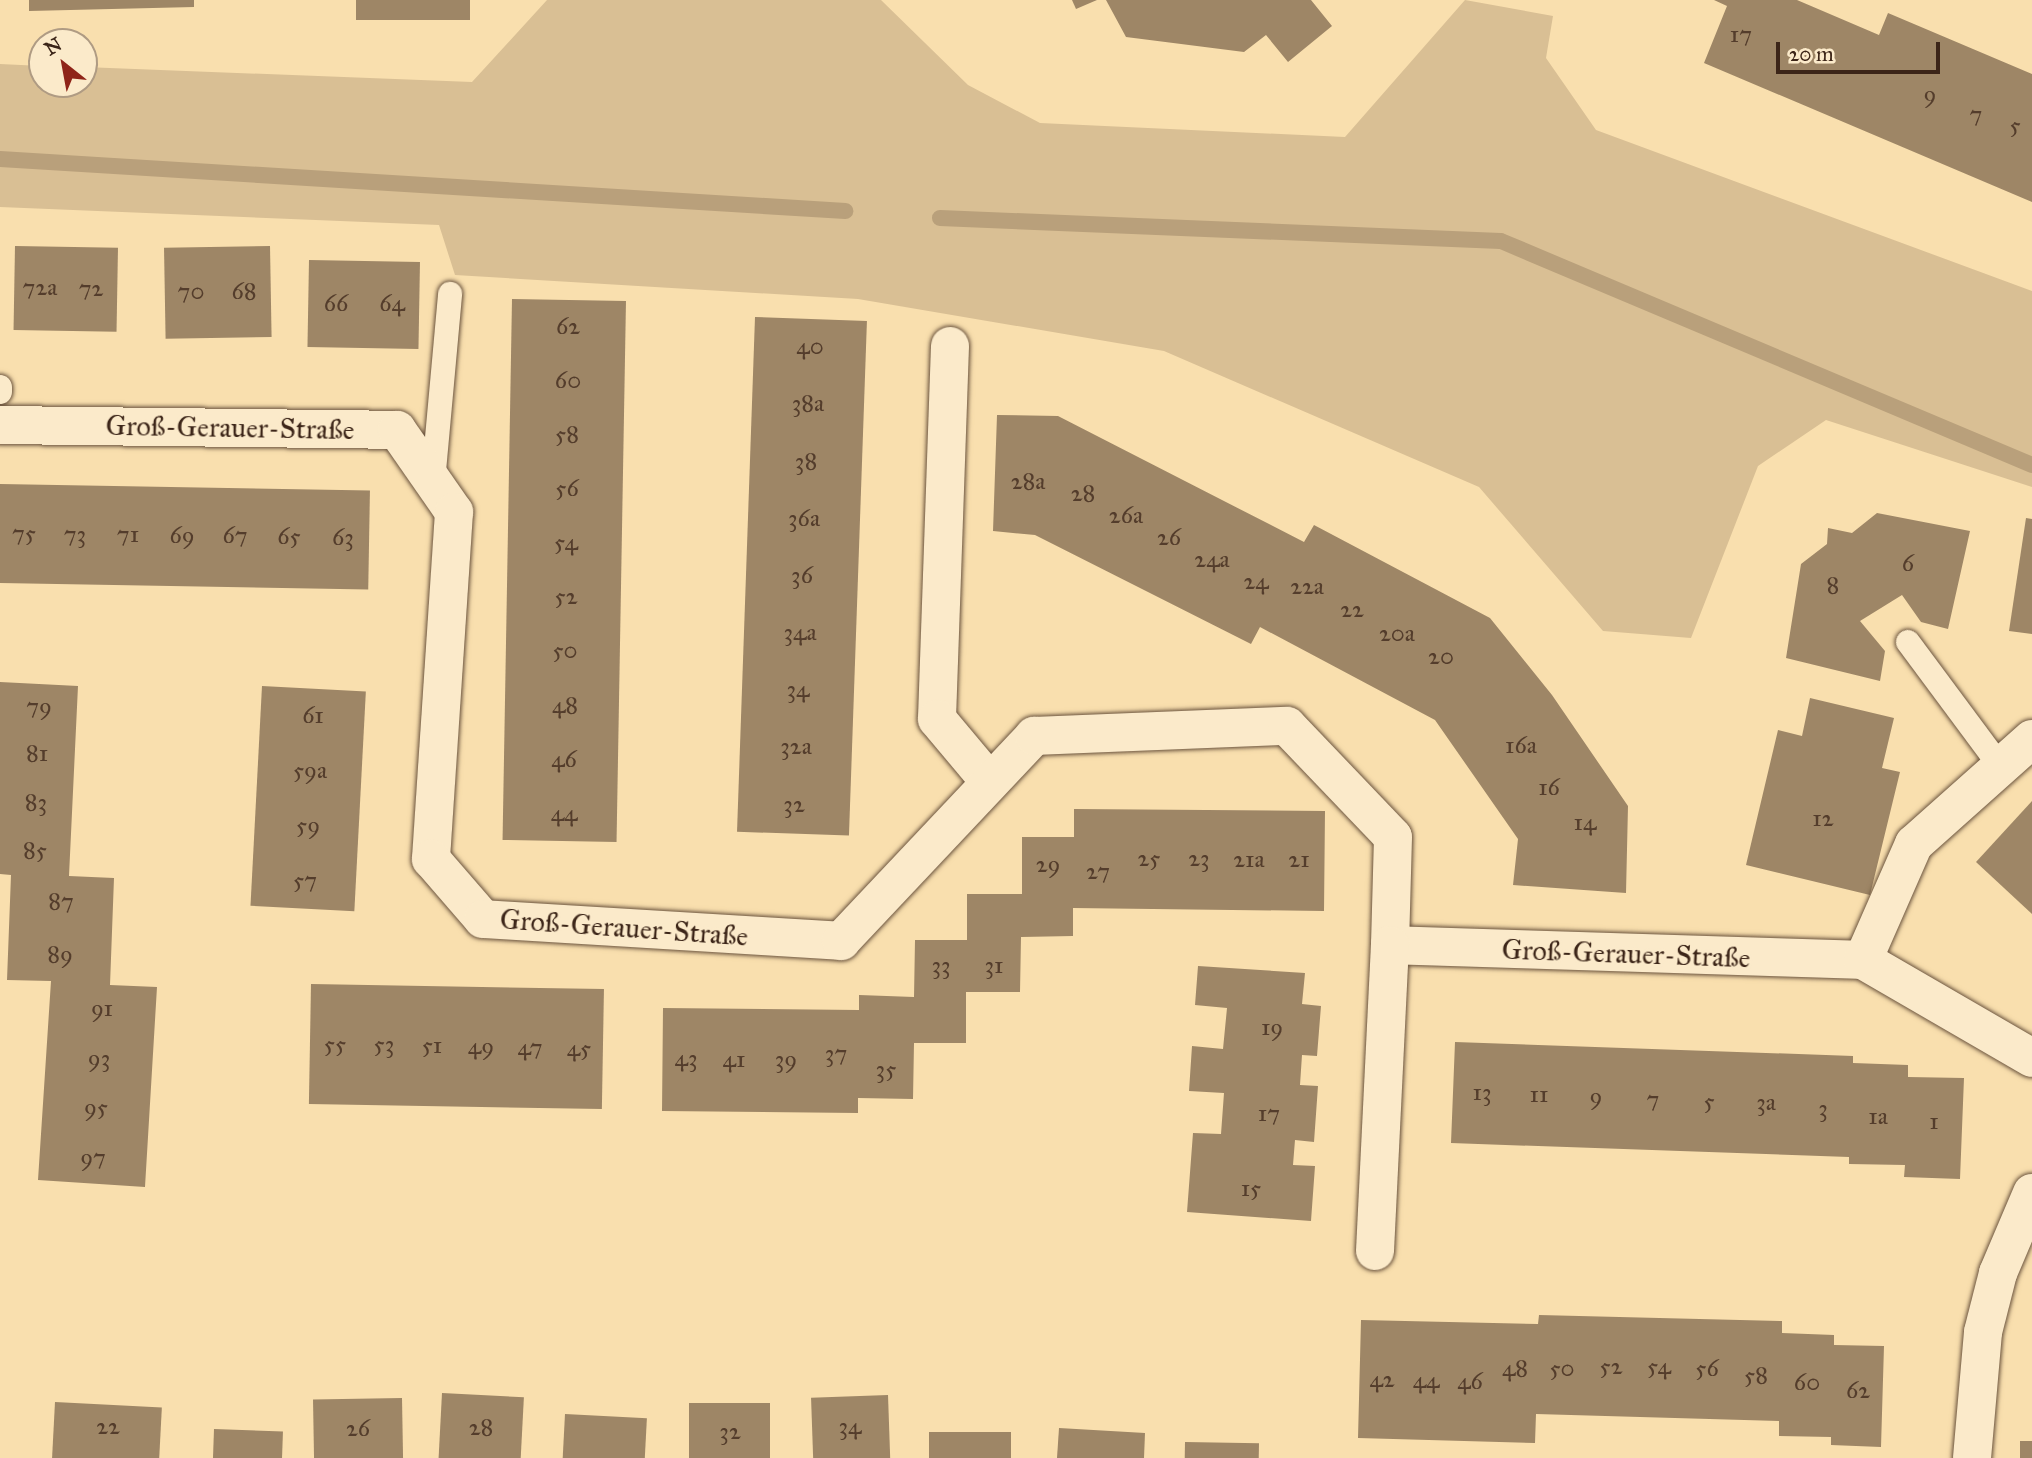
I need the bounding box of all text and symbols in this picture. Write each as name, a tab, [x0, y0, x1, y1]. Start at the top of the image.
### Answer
house number: 17	[1730, 21, 1752, 49]
north arrow	[28, 28, 98, 98]
scale bar	[1780, 28, 1944, 72]
text: N	[40, 32, 66, 60]
text: 20 m	[1789, 41, 1834, 67]
house number: 9	[1924, 81, 1936, 109]
house number: 7	[1970, 101, 1982, 129]
house number: 5	[2009, 112, 2021, 140]
house number: 72a	[23, 274, 57, 302]
house number: 72	[79, 275, 103, 303]
house number: 70	[178, 278, 204, 306]
house number: 68	[231, 278, 257, 306]
house number: 66	[324, 290, 348, 318]
house number: 64	[379, 290, 405, 318]
house number: 62	[556, 313, 580, 341]
house number: 40	[796, 333, 824, 361]
house number: 60	[555, 367, 581, 395]
house number: 38a	[792, 390, 824, 418]
street label: Groß-Gerauer-Straße	[105, 409, 355, 447]
house number: 58	[555, 421, 579, 449]
house number: 38	[795, 448, 817, 476]
house number: 28a	[1011, 468, 1045, 496]
house number: 56	[555, 475, 579, 503]
house number: 28	[1071, 480, 1095, 508]
house number: 26a	[1109, 502, 1143, 530]
house number: 36a	[788, 505, 820, 533]
house number: 75	[12, 520, 36, 548]
house number: 73	[64, 521, 86, 549]
house number: 71	[117, 521, 139, 549]
house number: 69	[169, 522, 195, 550]
house number: 67	[222, 522, 248, 550]
house number: 65	[277, 523, 301, 551]
house number: 63	[332, 524, 354, 552]
house number: 26	[1157, 524, 1181, 552]
house number: 54	[554, 529, 578, 557]
house number: 24a	[1194, 546, 1230, 574]
house number: 6	[1902, 550, 1914, 578]
house number: 36	[791, 562, 813, 590]
house number: 24	[1243, 568, 1269, 596]
house number: 8	[1827, 572, 1839, 600]
house number: 22a	[1290, 573, 1324, 601]
house number: 52	[555, 583, 577, 611]
house number: 22	[1340, 596, 1364, 624]
house number: 34a	[783, 619, 817, 647]
house number: 20a	[1379, 620, 1415, 648]
house number: 50	[552, 637, 578, 665]
house number: 20	[1428, 643, 1454, 671]
house number: 34	[787, 676, 809, 704]
house number: 48	[552, 692, 578, 720]
house number: 79	[26, 693, 52, 721]
house number: 61	[302, 702, 324, 730]
house number: 16a	[1505, 732, 1537, 760]
house number: 32a	[780, 733, 812, 761]
house number: 81	[26, 740, 48, 768]
house number: 46	[551, 746, 577, 774]
house number: 59a	[293, 757, 327, 785]
house number: 16	[1538, 774, 1560, 802]
house number: 83	[25, 789, 47, 817]
house number: 32	[783, 791, 805, 819]
house number: 44	[551, 800, 577, 828]
house number: 12	[1812, 805, 1834, 833]
house number: 14	[1574, 809, 1596, 837]
house number: 59	[296, 812, 320, 840]
house number: 85	[23, 837, 47, 865]
house number: 25	[1138, 845, 1160, 873]
house number: 23	[1188, 845, 1210, 873]
house number: 21a	[1233, 846, 1265, 874]
house number: 21	[1288, 846, 1310, 874]
house number: 29	[1036, 851, 1060, 879]
house number: 27	[1086, 858, 1110, 886]
house number: 57	[293, 867, 317, 895]
house number: 87	[48, 888, 74, 916]
street label: Groß-Gerauer-Straße	[499, 903, 749, 953]
street label: Groß-Gerauer-Straße	[1501, 933, 1751, 975]
house number: 89	[47, 941, 73, 969]
house number: 33	[931, 952, 951, 980]
house number: 31	[984, 952, 1004, 980]
house number: 91	[91, 995, 113, 1023]
house number: 19	[1261, 1014, 1283, 1042]
house number: 55	[324, 1031, 346, 1059]
house number: 53	[374, 1031, 394, 1059]
house number: 51	[422, 1032, 442, 1060]
house number: 49	[468, 1033, 494, 1061]
house number: 47	[517, 1034, 543, 1062]
house number: 45	[567, 1035, 591, 1063]
house number: 37	[825, 1040, 847, 1068]
house number: 93	[88, 1045, 110, 1073]
house number: 43	[675, 1045, 697, 1073]
house number: 41	[723, 1046, 745, 1074]
house number: 39	[775, 1046, 797, 1074]
house number: 35	[876, 1056, 896, 1084]
house number: 13	[1472, 1079, 1492, 1107]
house number: 11	[1530, 1081, 1548, 1109]
house number: 9	[1590, 1083, 1602, 1111]
house number: 7	[1647, 1086, 1659, 1114]
house number: 5	[1703, 1088, 1715, 1116]
house number: 3a	[1756, 1089, 1776, 1117]
house number: 95	[84, 1094, 108, 1122]
house number: 3	[1818, 1095, 1828, 1123]
house number: 17	[1258, 1100, 1280, 1128]
house number: 1a	[1868, 1103, 1888, 1131]
house number: 1	[1929, 1108, 1939, 1136]
house number: 97	[80, 1144, 106, 1172]
house number: 15	[1241, 1175, 1261, 1203]
house number: 52	[1600, 1353, 1622, 1381]
house number: 54	[1647, 1353, 1671, 1381]
house number: 48	[1502, 1355, 1528, 1383]
house number: 50	[1549, 1355, 1575, 1383]
house number: 56	[1695, 1355, 1719, 1383]
house number: 58	[1744, 1362, 1768, 1390]
house number: 42	[1369, 1366, 1395, 1394]
house number: 44	[1413, 1367, 1439, 1395]
house number: 46	[1457, 1368, 1483, 1396]
house number: 60	[1794, 1369, 1820, 1397]
house number: 62	[1846, 1377, 1870, 1405]
house number: 22	[96, 1413, 120, 1441]
house number: 34	[839, 1413, 861, 1441]
house number: 28	[469, 1414, 493, 1442]
house number: 26	[346, 1415, 370, 1443]
house number: 32	[719, 1418, 741, 1446]

